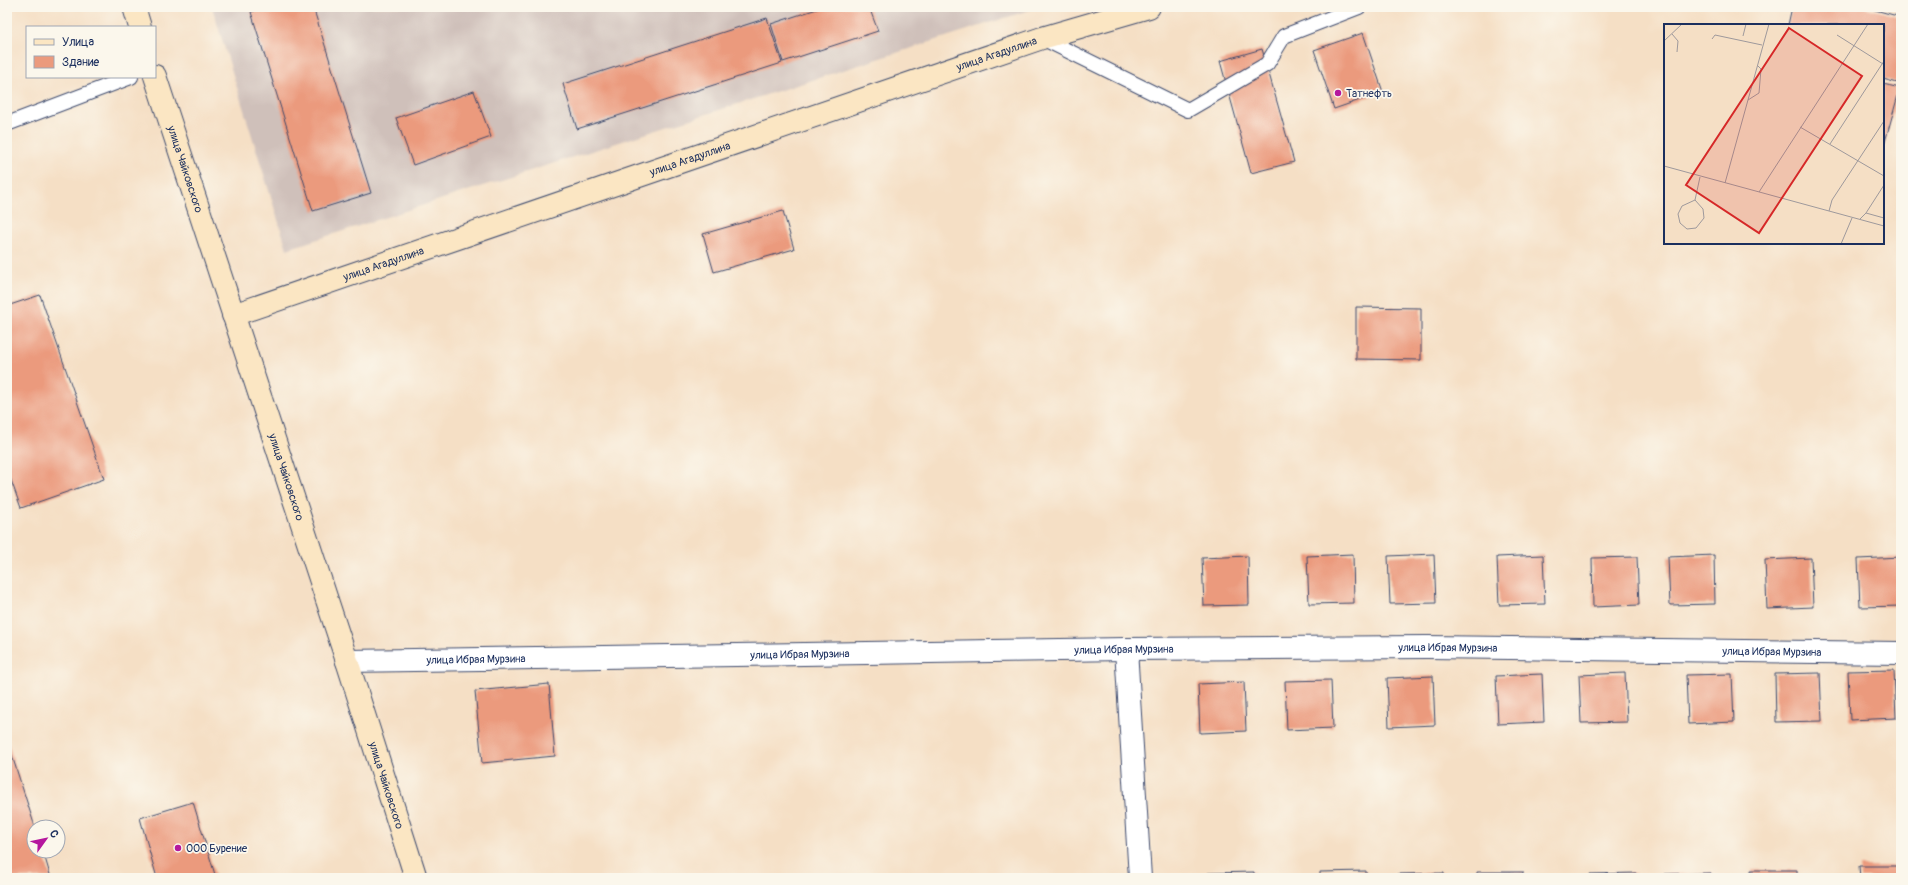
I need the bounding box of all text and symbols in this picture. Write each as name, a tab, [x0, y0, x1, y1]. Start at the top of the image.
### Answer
inset map	[1664, 24, 1884, 244]
legend	[26, 26, 156, 78]
street label: улица Агадуллина	[954, 34, 1039, 74]
text: Улица	[62, 35, 94, 50]
text: Здание	[62, 55, 99, 70]
place label: Татнефть	[1346, 87, 1392, 100]
marker: Татнефть	[1333, 88, 1343, 98]
street label: улица Чайковского	[164, 123, 205, 214]
street label: улица Агадуллина	[647, 139, 732, 179]
street label: улица Агадуллина	[341, 244, 426, 284]
street label: улица Чайковского	[265, 431, 306, 522]
street label: улица Ибрая Мурзина	[1397, 641, 1498, 655]
street label: улица Ибрая Мурзина	[1073, 643, 1174, 657]
street label: улица Ибрая Мурзина	[1721, 645, 1822, 659]
street label: улица Ибрая Мурзина	[749, 647, 850, 662]
street label: улица Ибрая Мурзина	[425, 652, 526, 667]
street label: улица Чайковского	[366, 739, 406, 831]
north arrow	[26, 819, 66, 859]
text: С	[47, 827, 61, 840]
place label: ООО Бурение	[186, 842, 248, 855]
marker: ООО Бурение	[173, 843, 183, 853]

